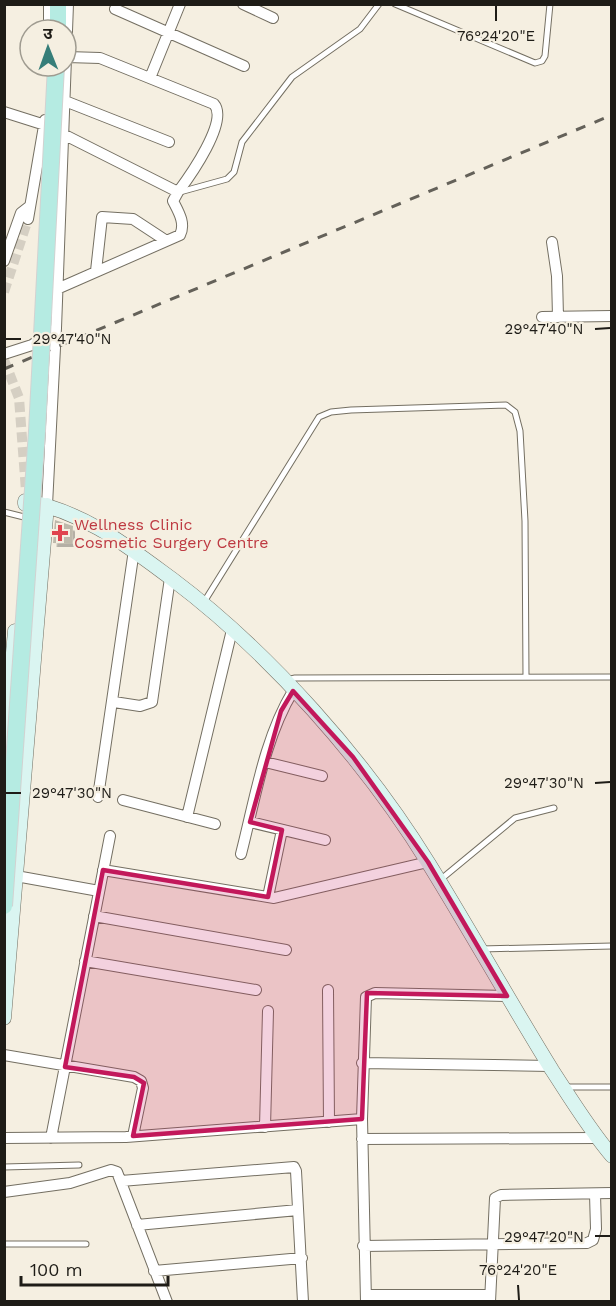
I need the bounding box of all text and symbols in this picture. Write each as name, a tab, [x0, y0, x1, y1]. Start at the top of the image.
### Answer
north arrow	[18, 18, 78, 78]
text: उ	[43, 24, 53, 43]
text: 76°24'20"E	[457, 27, 535, 45]
text: 29°47'40"N	[504, 320, 584, 338]
text: 29°47'40"N	[32, 330, 112, 348]
place label: Wellness Clinic Cosmetic Surgery Centre	[74, 515, 269, 552]
marker: Wellness Clinic Cosmetic Surgery Centre	[51, 524, 69, 542]
text: 29°47'30"N	[504, 774, 584, 792]
text: 29°47'30"N	[32, 784, 112, 802]
text: 29°47'20"N	[504, 1228, 584, 1246]
scale bar	[21, 1249, 168, 1287]
text: 100 m	[30, 1259, 83, 1280]
text: 76°24'20"E	[479, 1261, 557, 1279]

